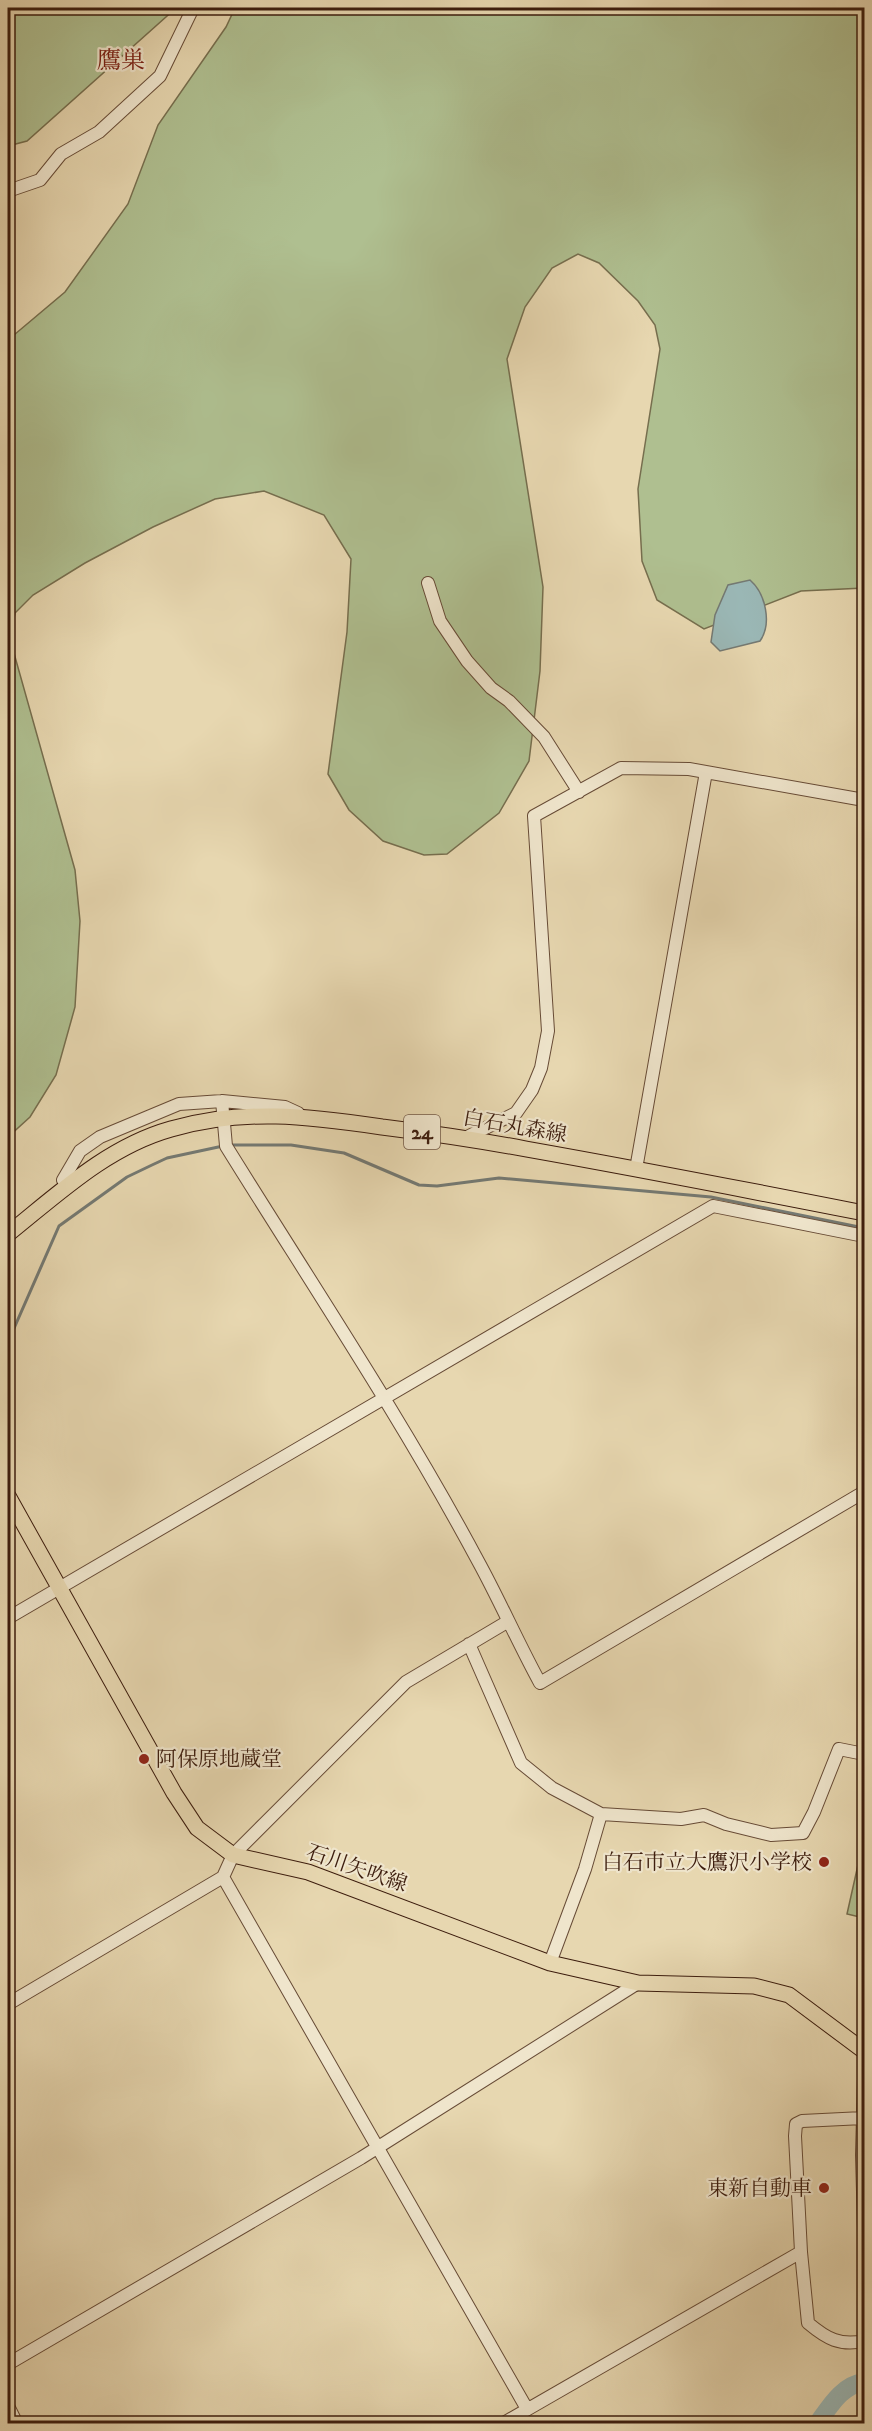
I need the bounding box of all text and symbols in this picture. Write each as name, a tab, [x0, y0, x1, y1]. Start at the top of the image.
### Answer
district label: 鷹巣	[97, 46, 145, 76]
street label: 白石丸森線	[461, 1105, 569, 1149]
road number: 24	[404, 1115, 440, 1149]
place label: 阿保原地蔵堂	[156, 1747, 282, 1773]
marker: 阿保原地蔵堂	[137, 1752, 151, 1766]
street label: 石川矢吹線	[303, 1840, 411, 1898]
place label: 白石市立大鷹沢小学校	[602, 1850, 812, 1876]
marker: 白石市立大鷹沢小学校	[817, 1855, 831, 1869]
place label: 東新自動車	[707, 2176, 812, 2202]
marker: 東新自動車	[817, 2181, 831, 2195]

